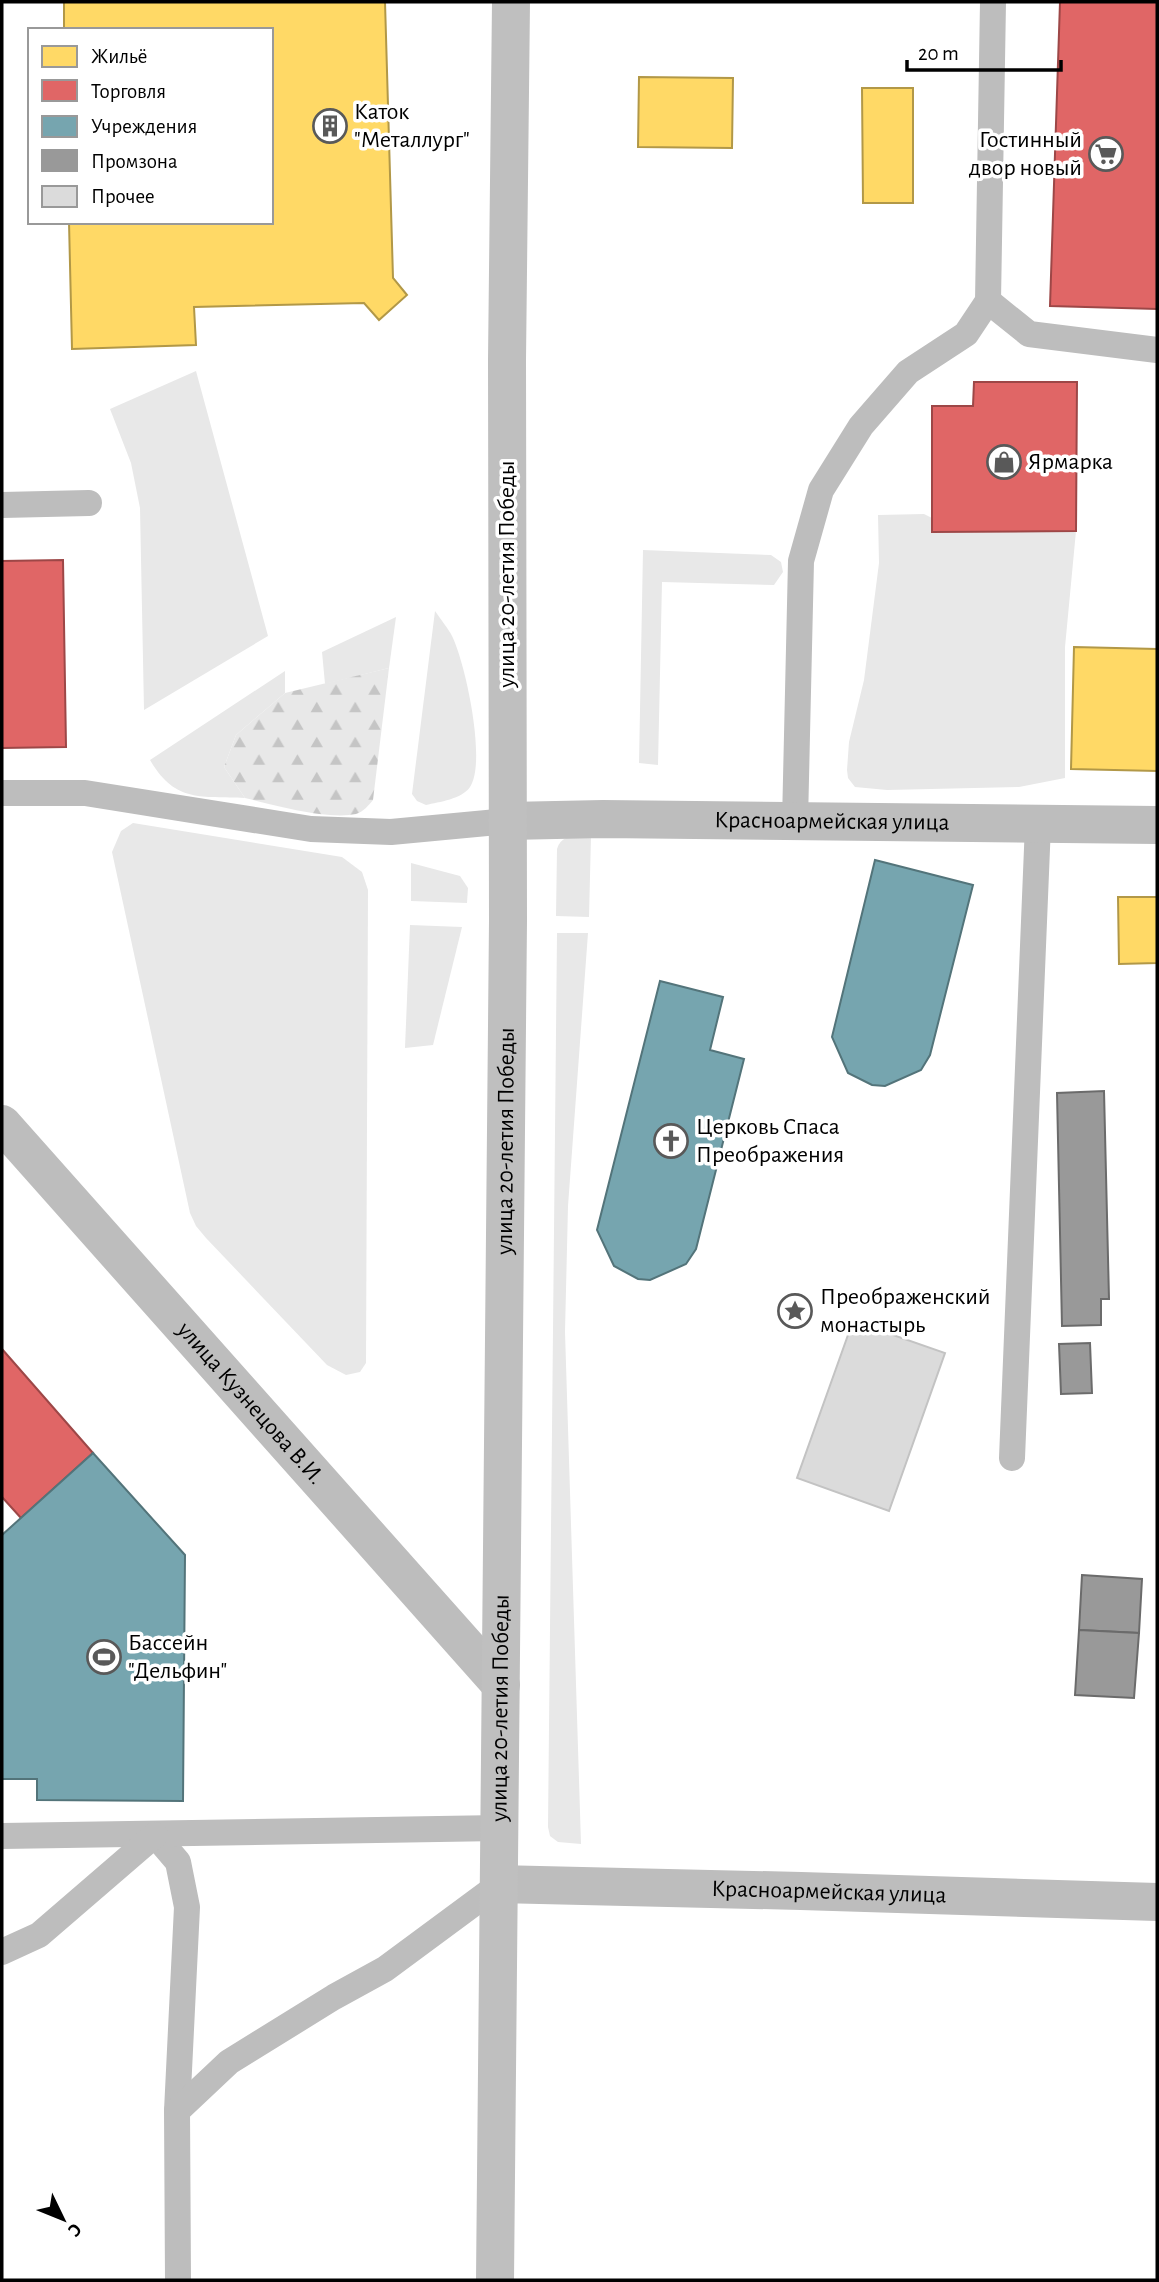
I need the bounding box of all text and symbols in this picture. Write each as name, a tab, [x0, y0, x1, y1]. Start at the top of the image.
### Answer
legend	[28, 28, 273, 224]
scale bar	[907, 28, 1061, 72]
text: 20 m	[918, 43, 959, 64]
text: Жильё	[91, 46, 147, 67]
text: Торговля	[91, 81, 166, 102]
place label: Каток "Металлург"	[354, 100, 470, 152]
building icon: Каток "Металлург"	[311, 107, 349, 145]
text: Учреждения	[91, 116, 197, 137]
place label: Гостинный двор новый	[969, 128, 1082, 180]
supermarket icon: Гостинный двор новый	[1087, 135, 1125, 173]
text: Промзона	[91, 151, 178, 172]
text: Прочее	[91, 186, 155, 207]
shop icon: Ярмарка	[985, 443, 1023, 481]
place label: Ярмарка	[1028, 450, 1113, 474]
street label: улица 20-летия Победы	[495, 460, 519, 689]
street label: Красноармейская улица	[714, 808, 950, 835]
street label: улица 20-летия Победы	[493, 1027, 519, 1256]
place label: Церковь Спаса Преображения	[696, 1115, 844, 1167]
church icon: Церковь Спаса Преображения	[652, 1122, 690, 1160]
place label: Преображенский монастырь	[820, 1285, 991, 1337]
place icon: Преображенский монастырь	[776, 1292, 814, 1330]
street label: улица Кузнецова В.И.	[172, 1317, 329, 1489]
street label: улица 20-летия Победы	[487, 1594, 514, 1823]
place label: Бассейн "Дельфин"	[128, 1631, 227, 1683]
sports icon: Бассейн "Дельфин"	[85, 1638, 123, 1676]
street label: Красноармейская улица	[711, 1877, 947, 1907]
north arrow	[28, 2184, 98, 2254]
text: С	[64, 2219, 85, 2240]

